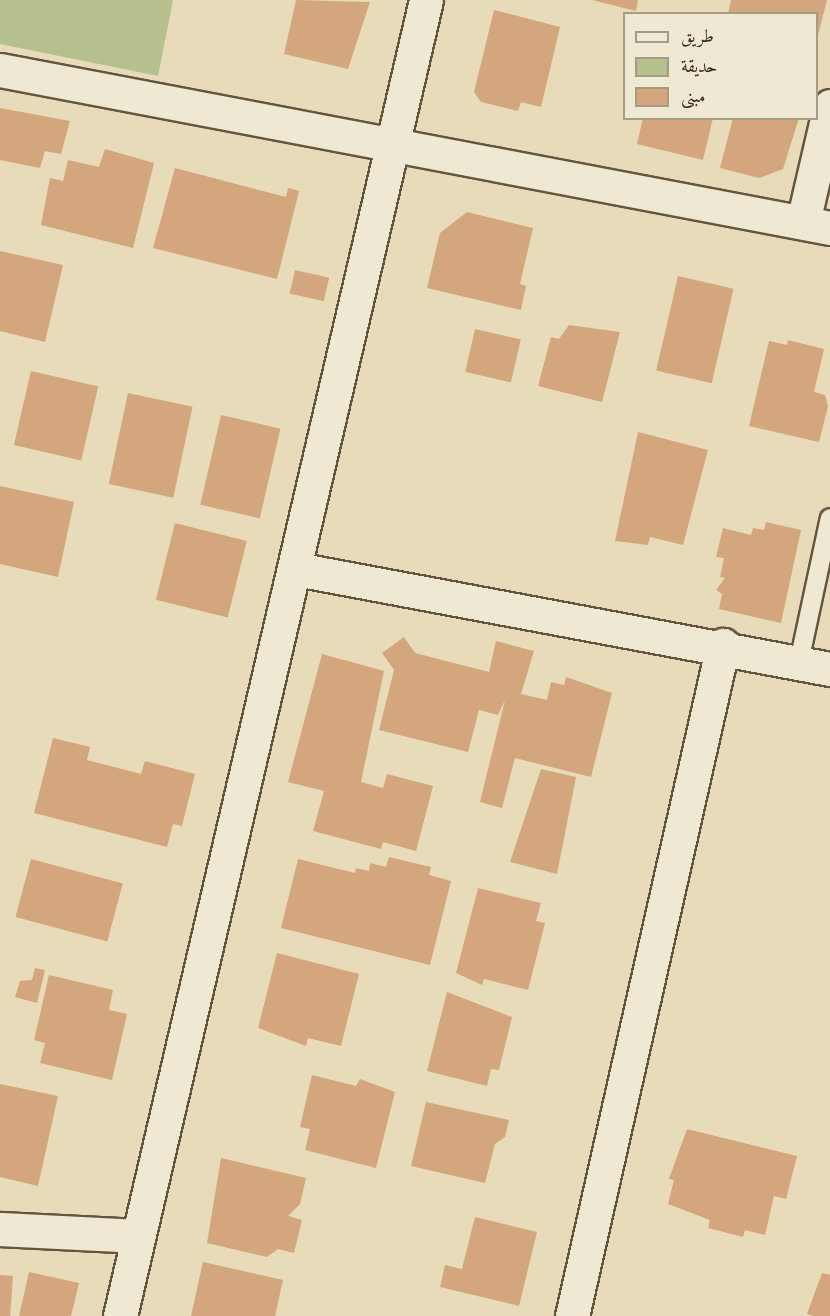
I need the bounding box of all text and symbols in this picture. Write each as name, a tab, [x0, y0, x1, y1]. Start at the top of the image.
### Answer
legend	[623, 12, 818, 120]
text: طريق	[681, 24, 714, 48]
text: حديقة	[681, 54, 717, 78]
text: مبنى	[681, 84, 706, 108]

